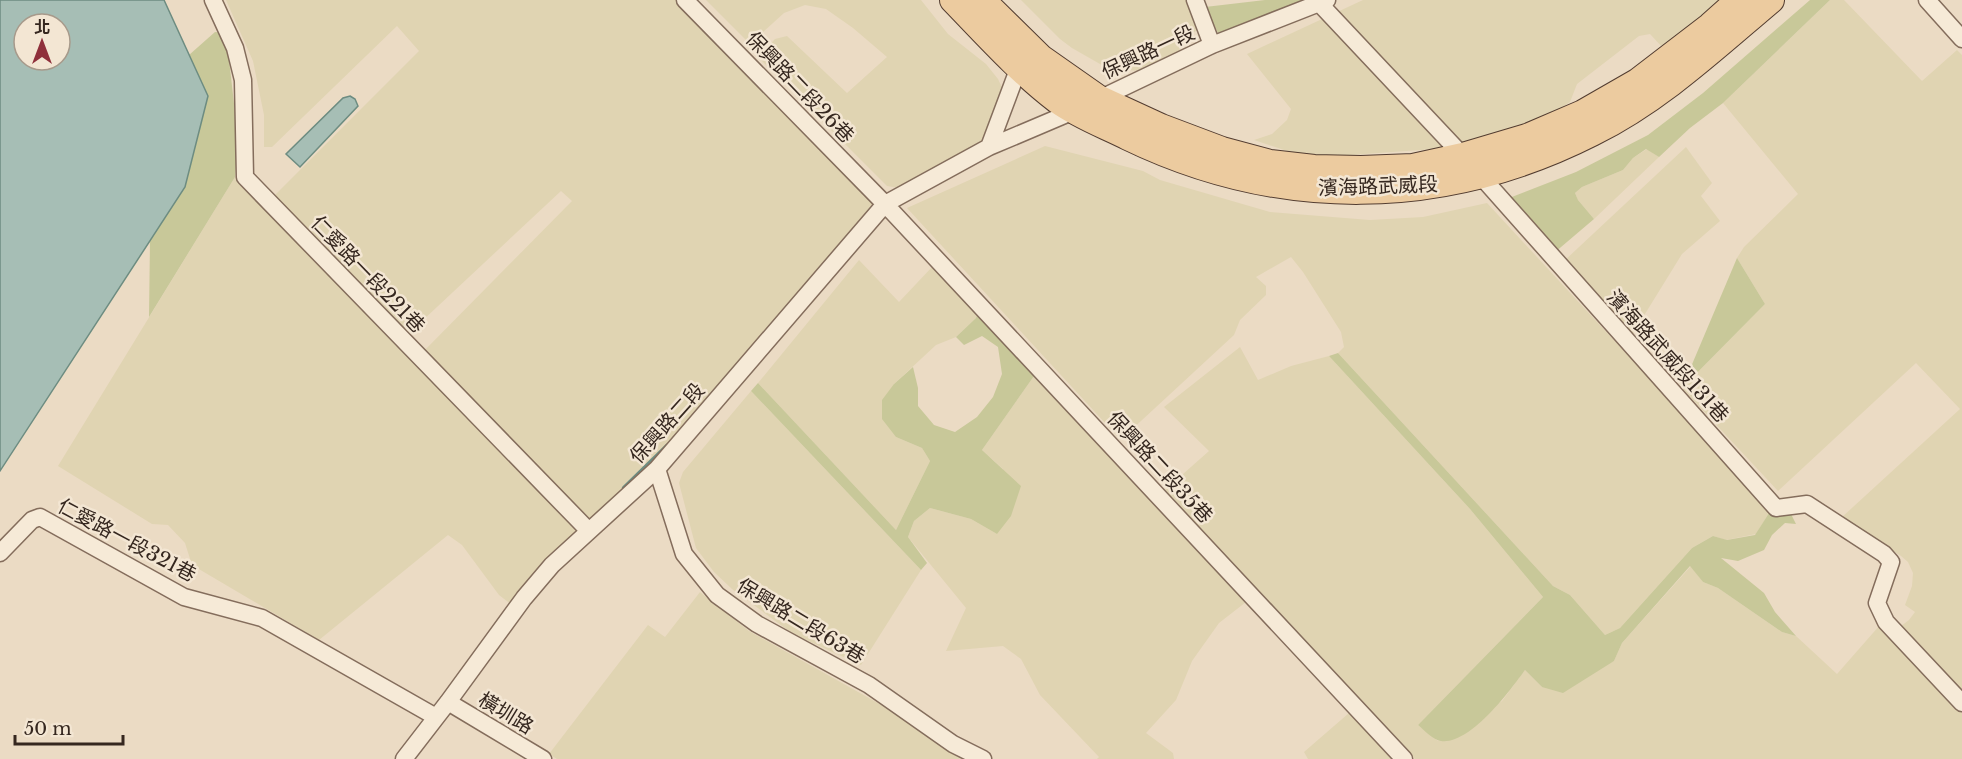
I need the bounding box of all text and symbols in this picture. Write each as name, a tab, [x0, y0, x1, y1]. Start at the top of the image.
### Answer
north arrow	[12, 12, 72, 72]
text: 北	[34, 17, 50, 37]
street label: 保興路一段	[1098, 20, 1198, 84]
street label: 保興路二段26巷	[741, 26, 859, 148]
street label: 濱海路武威段	[1318, 172, 1438, 200]
street label: 仁愛路一段221巷	[306, 210, 430, 338]
street label: 濱海路武威段131巷	[1602, 285, 1734, 427]
street label: 保興路二段	[625, 378, 709, 468]
street label: 保興路二段35巷	[1102, 406, 1218, 528]
street label: 仁愛路一段321巷	[54, 493, 200, 587]
street label: 保興路二段63巷	[733, 573, 869, 669]
street label: 橫圳路	[474, 687, 538, 739]
scale bar	[15, 708, 123, 746]
text: 50 m	[24, 718, 72, 740]

